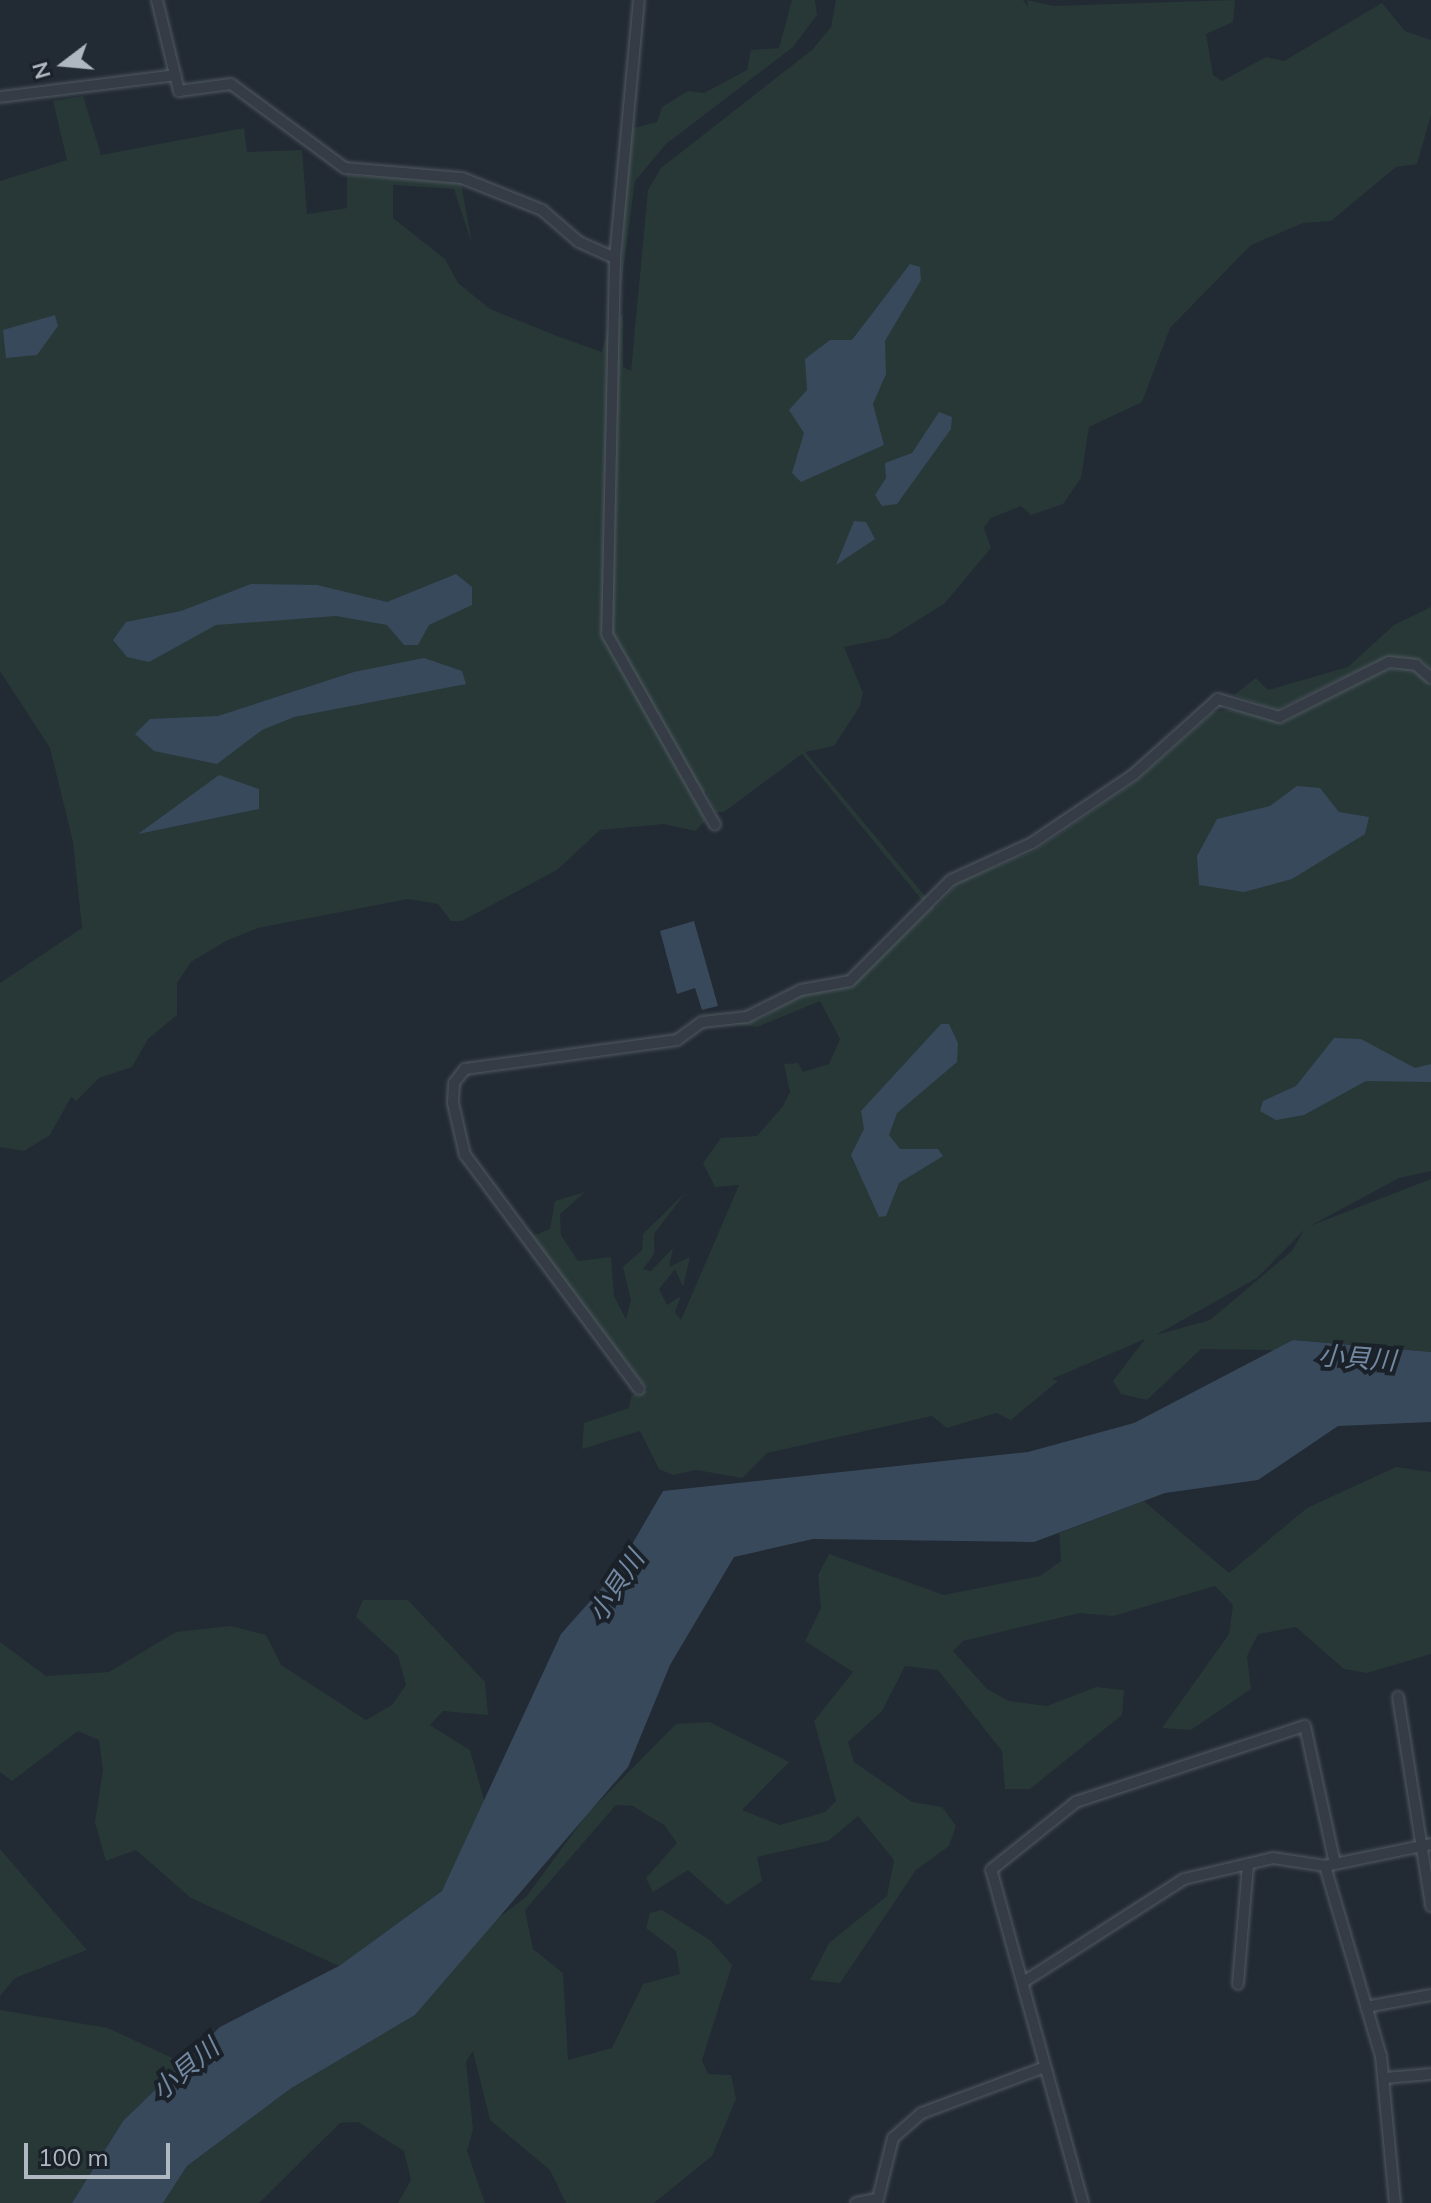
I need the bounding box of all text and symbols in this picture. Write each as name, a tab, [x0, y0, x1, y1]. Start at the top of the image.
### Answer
north arrow	[24, 24, 104, 104]
text: N	[25, 59, 57, 82]
water label: 小貝川	[1317, 1340, 1397, 1376]
water label: 小貝川	[582, 1545, 650, 1627]
water label: 小貝川	[145, 2032, 225, 2106]
scale bar	[28, 2127, 174, 2177]
text: 100 m	[38, 2142, 109, 2172]

